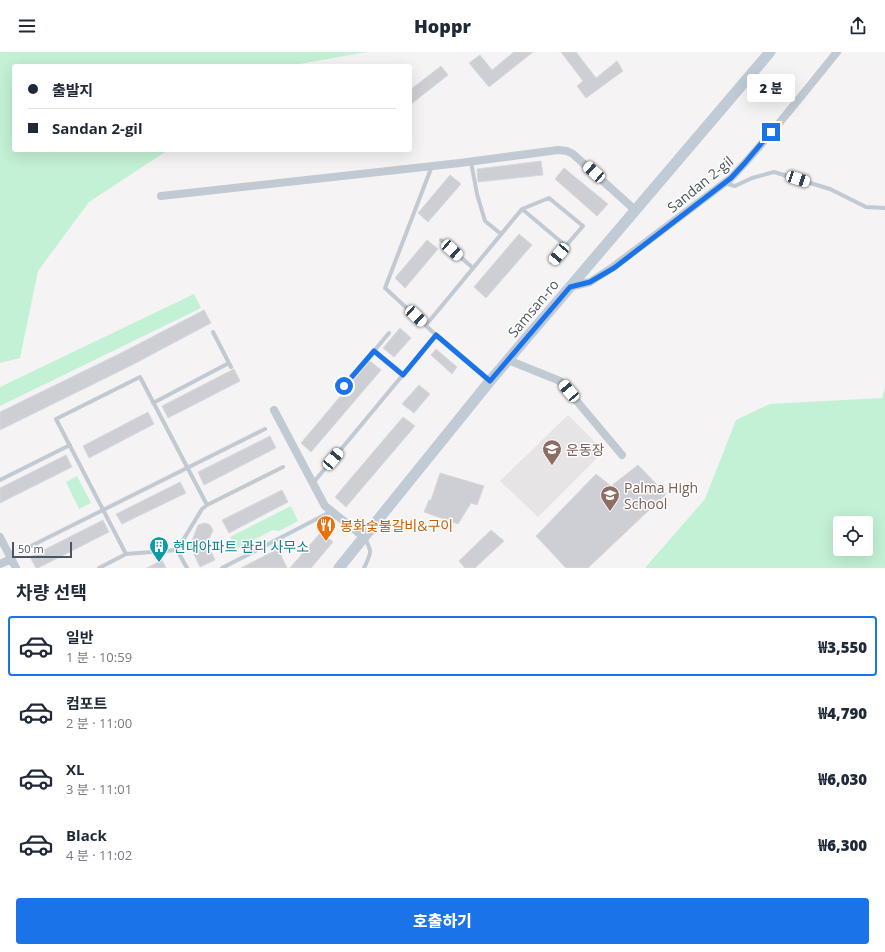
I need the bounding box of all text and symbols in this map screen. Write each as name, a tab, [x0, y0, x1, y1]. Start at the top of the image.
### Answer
text: Hoppr	[414, 14, 471, 38]
icon: menu	[16, 15, 38, 37]
icon: share	[847, 15, 869, 37]
callout: 2 분	[747, 74, 795, 102]
text: 2 분	[760, 79, 782, 97]
text: 출발지	[52, 80, 93, 100]
text: Sandan 2-gil	[52, 118, 143, 138]
route end	[762, 123, 780, 141]
street label: Sandan 2-gil	[663, 152, 737, 216]
car	[581, 160, 607, 184]
car	[785, 170, 811, 188]
car	[439, 238, 465, 262]
car	[547, 241, 571, 267]
street label: Samsan-ro	[503, 275, 563, 341]
car	[403, 303, 429, 329]
route start	[335, 377, 353, 395]
car	[557, 378, 581, 404]
school or university icon: 운동장	[541, 438, 563, 466]
place label: 운동장	[566, 440, 605, 459]
car	[321, 446, 345, 472]
place label: Palma High School	[624, 478, 698, 513]
school or university icon: Palma High School	[599, 484, 621, 512]
restaurant icon: 봉화숯불갈비&구이	[315, 514, 337, 542]
place label: 봉화숯불갈비&구이	[340, 516, 453, 535]
map controls	[833, 516, 873, 556]
button: locate	[833, 516, 873, 556]
building icon: 현대아파트 관리 사무소	[148, 535, 170, 563]
place label: 현대아파트 관리 사무소	[173, 537, 309, 556]
scale bar	[12, 540, 72, 559]
text: 50 m	[18, 541, 44, 556]
text: 차량 선택	[16, 580, 87, 604]
text: 일반	[66, 627, 94, 647]
icon: car	[18, 628, 54, 664]
text: ₩3,550	[818, 637, 867, 657]
text: 1 분 · 10:59	[66, 648, 132, 666]
text: 컴포트	[66, 693, 107, 713]
icon: car	[18, 694, 54, 730]
text: ₩4,790	[818, 703, 867, 723]
text: 2 분 · 11:00	[66, 714, 132, 732]
text: XL	[66, 759, 84, 779]
icon: car	[18, 760, 54, 796]
text: ₩6,030	[818, 769, 867, 789]
text: 3 분 · 11:01	[66, 780, 132, 798]
text: Black	[66, 825, 107, 845]
icon: car	[18, 826, 54, 862]
text: ₩6,300	[818, 835, 867, 855]
text: 4 분 · 11:02	[66, 846, 132, 864]
button: 호출하기	[16, 898, 869, 944]

